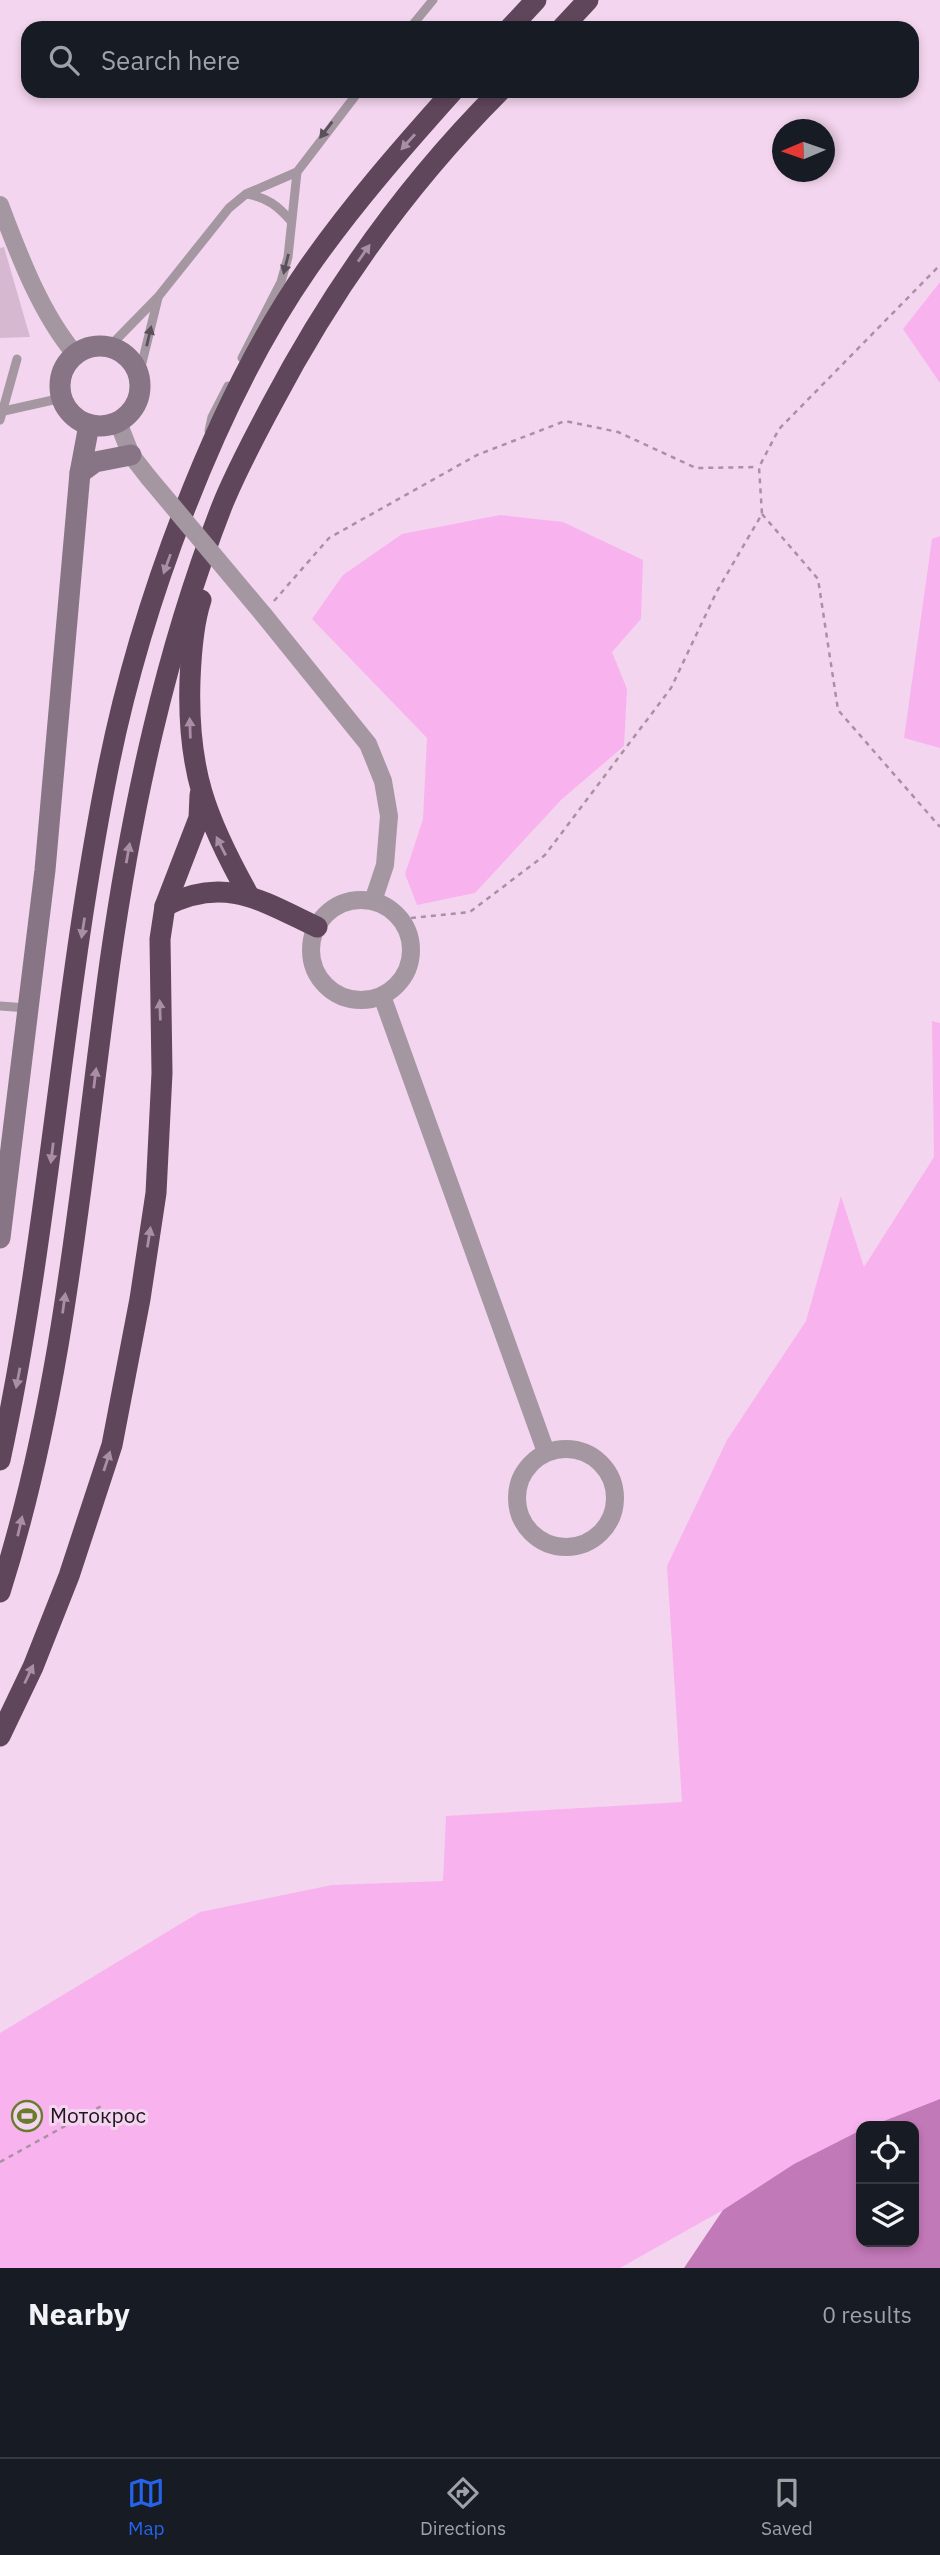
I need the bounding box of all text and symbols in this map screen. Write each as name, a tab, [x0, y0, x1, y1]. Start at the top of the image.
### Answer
search box	[21, 21, 919, 98]
icon: search	[45, 41, 83, 79]
text: Search here	[101, 43, 240, 77]
north arrow	[772, 119, 835, 182]
one-way arrow	[319, 121, 334, 139]
one-way arrow	[400, 133, 416, 151]
one-way arrow	[357, 244, 371, 262]
one-way arrow	[280, 253, 291, 275]
one-way arrow	[143, 324, 154, 346]
one-way arrow	[161, 553, 172, 574]
one-way arrow	[184, 717, 195, 739]
one-way arrow	[216, 836, 227, 856]
one-way arrow	[123, 842, 134, 864]
one-way arrow	[77, 917, 88, 939]
one-way arrow	[154, 999, 165, 1021]
one-way arrow	[89, 1067, 100, 1089]
one-way arrow	[46, 1142, 57, 1164]
one-way arrow	[144, 1226, 155, 1248]
one-way arrow	[58, 1292, 69, 1314]
one-way arrow	[12, 1367, 23, 1389]
one-way arrow	[102, 1450, 112, 1471]
one-way arrow	[15, 1515, 26, 1537]
one-way arrow	[24, 1664, 35, 1684]
sports icon: Мотокрос	[10, 2099, 44, 2133]
place label: Мотокрос	[50, 2101, 146, 2129]
map controls	[856, 2121, 919, 2247]
button: locate	[856, 2121, 919, 2184]
button: layers	[856, 2184, 919, 2247]
text: Nearby	[28, 2294, 130, 2333]
text: 0 results	[822, 2299, 912, 2329]
tab: Map	[127, 2474, 165, 2540]
tab: Directions	[420, 2474, 506, 2540]
tab: Saved	[761, 2474, 813, 2540]

